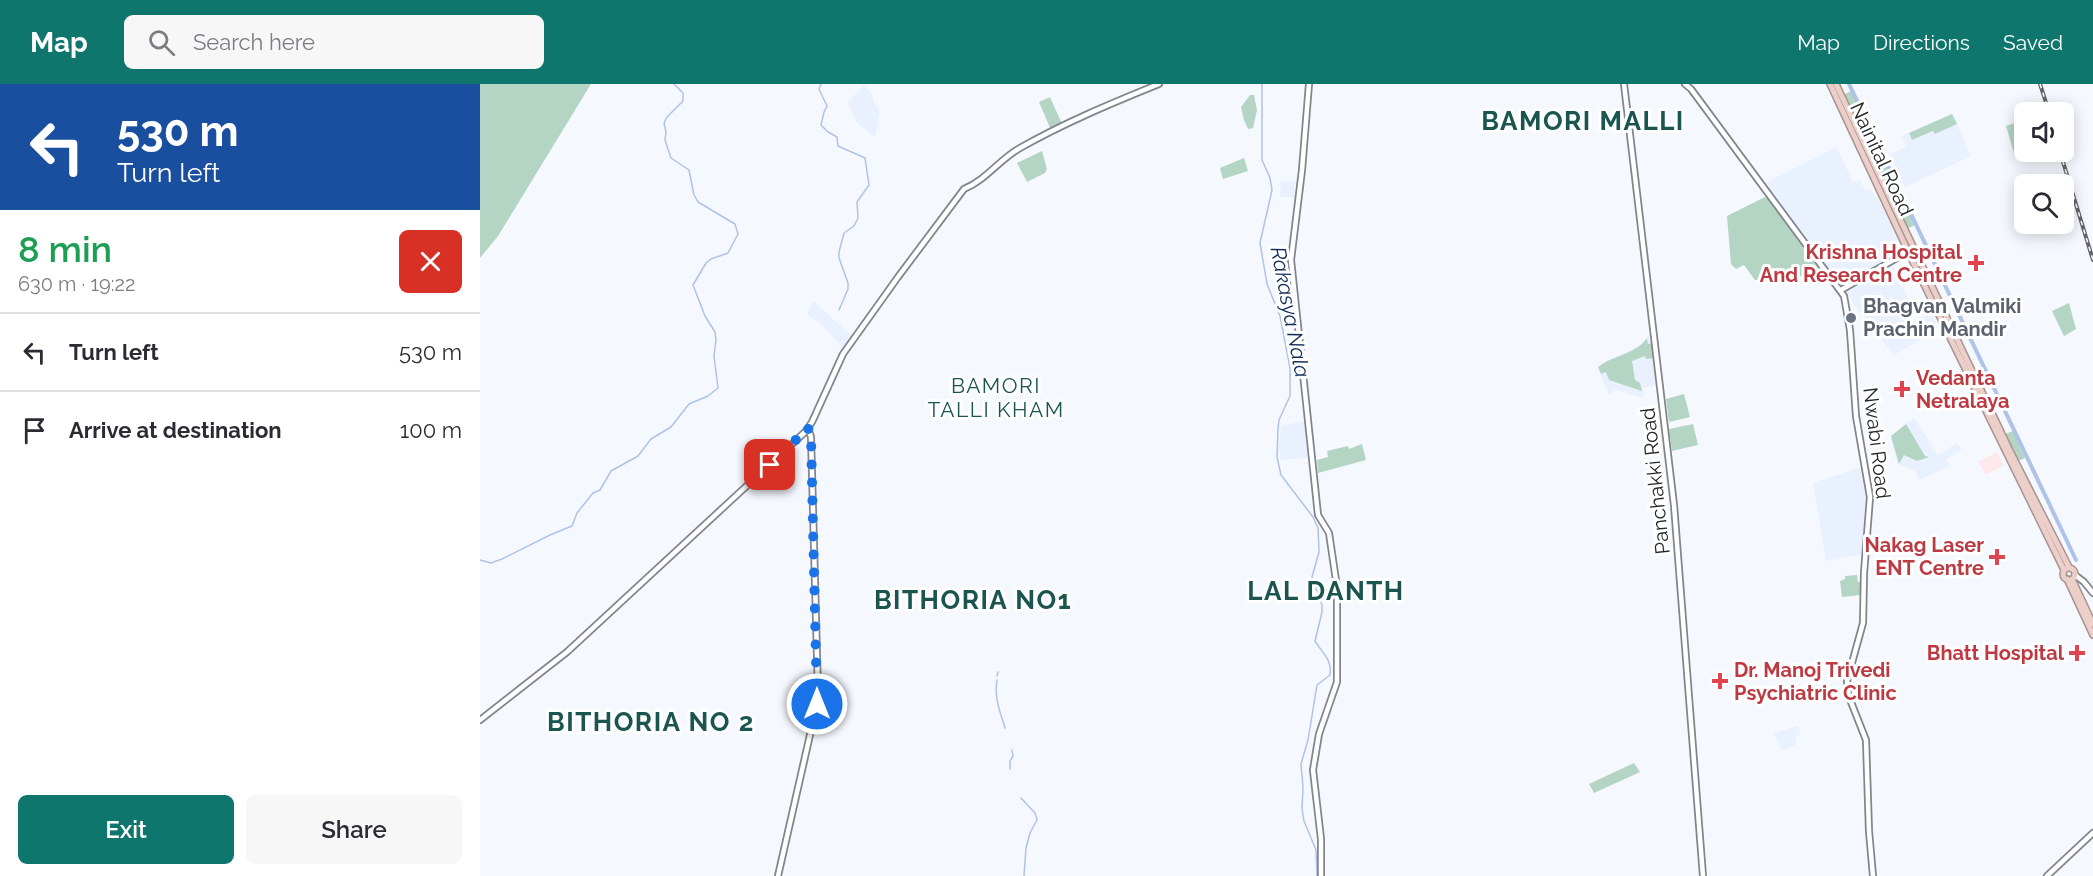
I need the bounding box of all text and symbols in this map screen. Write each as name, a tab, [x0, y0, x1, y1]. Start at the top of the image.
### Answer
search box	[124, 15, 544, 69]
text: Map	[30, 26, 88, 59]
icon: search	[145, 26, 178, 59]
text: Search here	[193, 29, 315, 55]
text: Map	[1797, 30, 1840, 55]
text: Directions	[1873, 30, 1970, 55]
text: Saved	[2003, 30, 2063, 55]
street label: Nainital Road	[1845, 99, 1919, 219]
map controls	[2014, 102, 2074, 234]
button: sound	[2014, 102, 2074, 162]
district label: BAMORI MALLI	[1481, 106, 1685, 136]
text: 530 m	[117, 107, 239, 156]
icon: left	[18, 108, 96, 186]
text: Turn left	[117, 157, 220, 188]
button: search	[2014, 174, 2074, 234]
text: 8 min	[18, 228, 112, 270]
button: close	[399, 230, 462, 293]
place label: Krishna Hospital And Research Centre	[1760, 240, 1963, 287]
water label: Rakasya Nala	[1266, 244, 1315, 379]
marker: Krishna Hospital And Research Centre	[1967, 254, 1985, 272]
text: 630 m · 19:22	[18, 272, 135, 296]
place label: Bhagvan Valmiki Prachin Mandir	[1863, 294, 2021, 341]
marker: Bhagvan Valmiki Prachin Mandir	[1844, 311, 1858, 325]
icon: left	[18, 336, 51, 369]
text: Turn left	[69, 339, 159, 365]
text: 530 m	[399, 339, 462, 365]
place label: Vedanta Netralaya	[1916, 366, 2009, 413]
district label: BAMORI TALLI KHAM	[927, 373, 1065, 422]
marker: Vedanta Netralaya	[1893, 380, 1911, 398]
street label: Nwabi Road	[1858, 386, 1896, 500]
street label: Panchakki Road	[1635, 407, 1675, 555]
icon: arrive	[18, 414, 51, 447]
text: Arrive at destination	[69, 417, 282, 443]
text: 100 m	[400, 417, 462, 443]
pin	[744, 439, 795, 490]
icon: arrive	[753, 448, 786, 481]
place label: Nakag Laser ENT Centre	[1865, 533, 1984, 580]
marker: Nakag Laser ENT Centre	[1988, 548, 2006, 566]
district label: LAL DANTH	[1247, 576, 1405, 606]
district label: BITHORIA NO1	[874, 585, 1072, 615]
place label: Bhatt Hospital	[1927, 641, 2065, 665]
marker: Bhatt Hospital	[2068, 644, 2086, 662]
place label: Dr. Manoj Trivedi Psychiatric Clinic	[1734, 658, 1897, 705]
position arrow	[785, 672, 849, 736]
marker: Dr. Manoj Trivedi Psychiatric Clinic	[1711, 672, 1729, 690]
district label: BITHORIA NO 2	[547, 707, 755, 737]
button: Exit	[18, 795, 234, 864]
button: Share	[246, 795, 462, 864]

